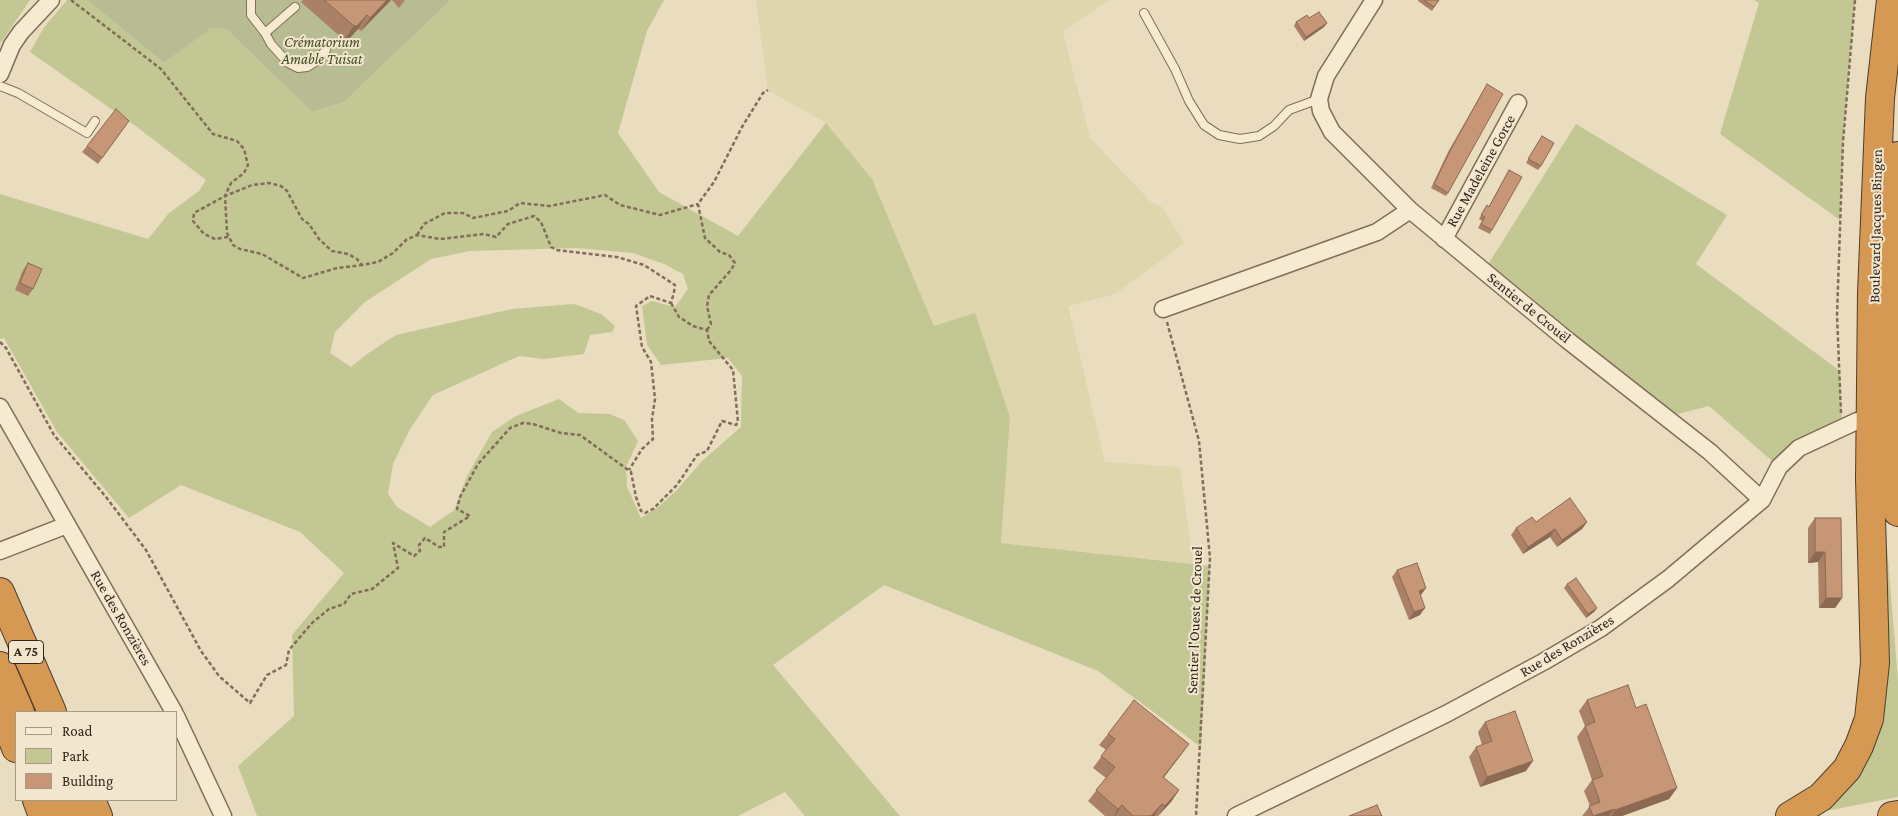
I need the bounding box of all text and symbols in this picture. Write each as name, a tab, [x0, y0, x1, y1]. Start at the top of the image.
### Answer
park label: Crématorium Amable Tuisat	[281, 33, 363, 68]
street label: Rue Madeleine Gorce	[1443, 112, 1519, 230]
street label: Boulevard Jacques Bingen	[1866, 149, 1886, 303]
street label: Sentier de Crouël	[1484, 269, 1574, 347]
street label: Sentier l'Ouest de Crouel	[1183, 546, 1207, 694]
street label: Rue des Ronzières	[87, 567, 155, 669]
street label: Rue des Ronzières	[1517, 611, 1617, 681]
road number: A 75	[8, 640, 44, 664]
legend	[15, 711, 178, 801]
text: Road	[62, 723, 92, 739]
text: Park	[62, 748, 89, 764]
text: Building	[62, 773, 113, 789]

